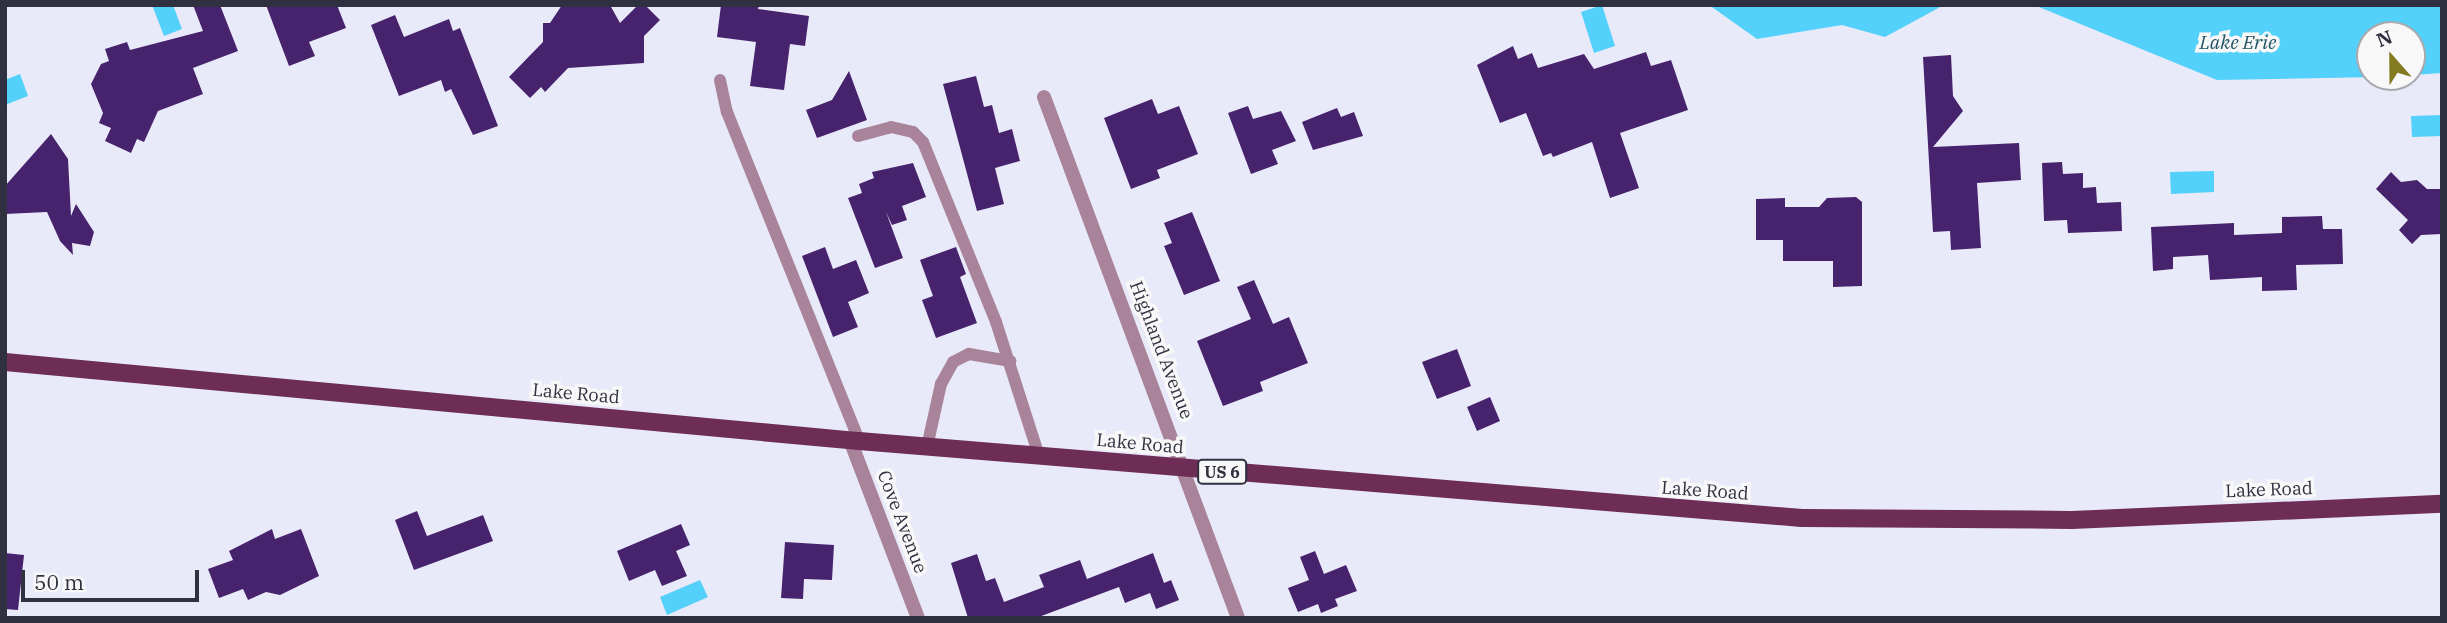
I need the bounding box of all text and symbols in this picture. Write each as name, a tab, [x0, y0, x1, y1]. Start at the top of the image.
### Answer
north arrow	[2356, 21, 2426, 91]
text: N	[2373, 24, 2396, 52]
water label: Lake Erie	[2200, 32, 2276, 54]
street label: Highland Avenue	[1125, 278, 1197, 422]
street label: Lake Road	[531, 379, 621, 409]
street label: Lake Road	[1095, 429, 1185, 459]
road number: US 6	[1196, 460, 1248, 485]
street label: Cove Avenue	[873, 468, 931, 576]
street label: Lake Road	[1661, 477, 1749, 505]
street label: Lake Road	[2225, 478, 2313, 502]
scale bar	[24, 556, 203, 600]
text: 50 m	[34, 568, 84, 596]

